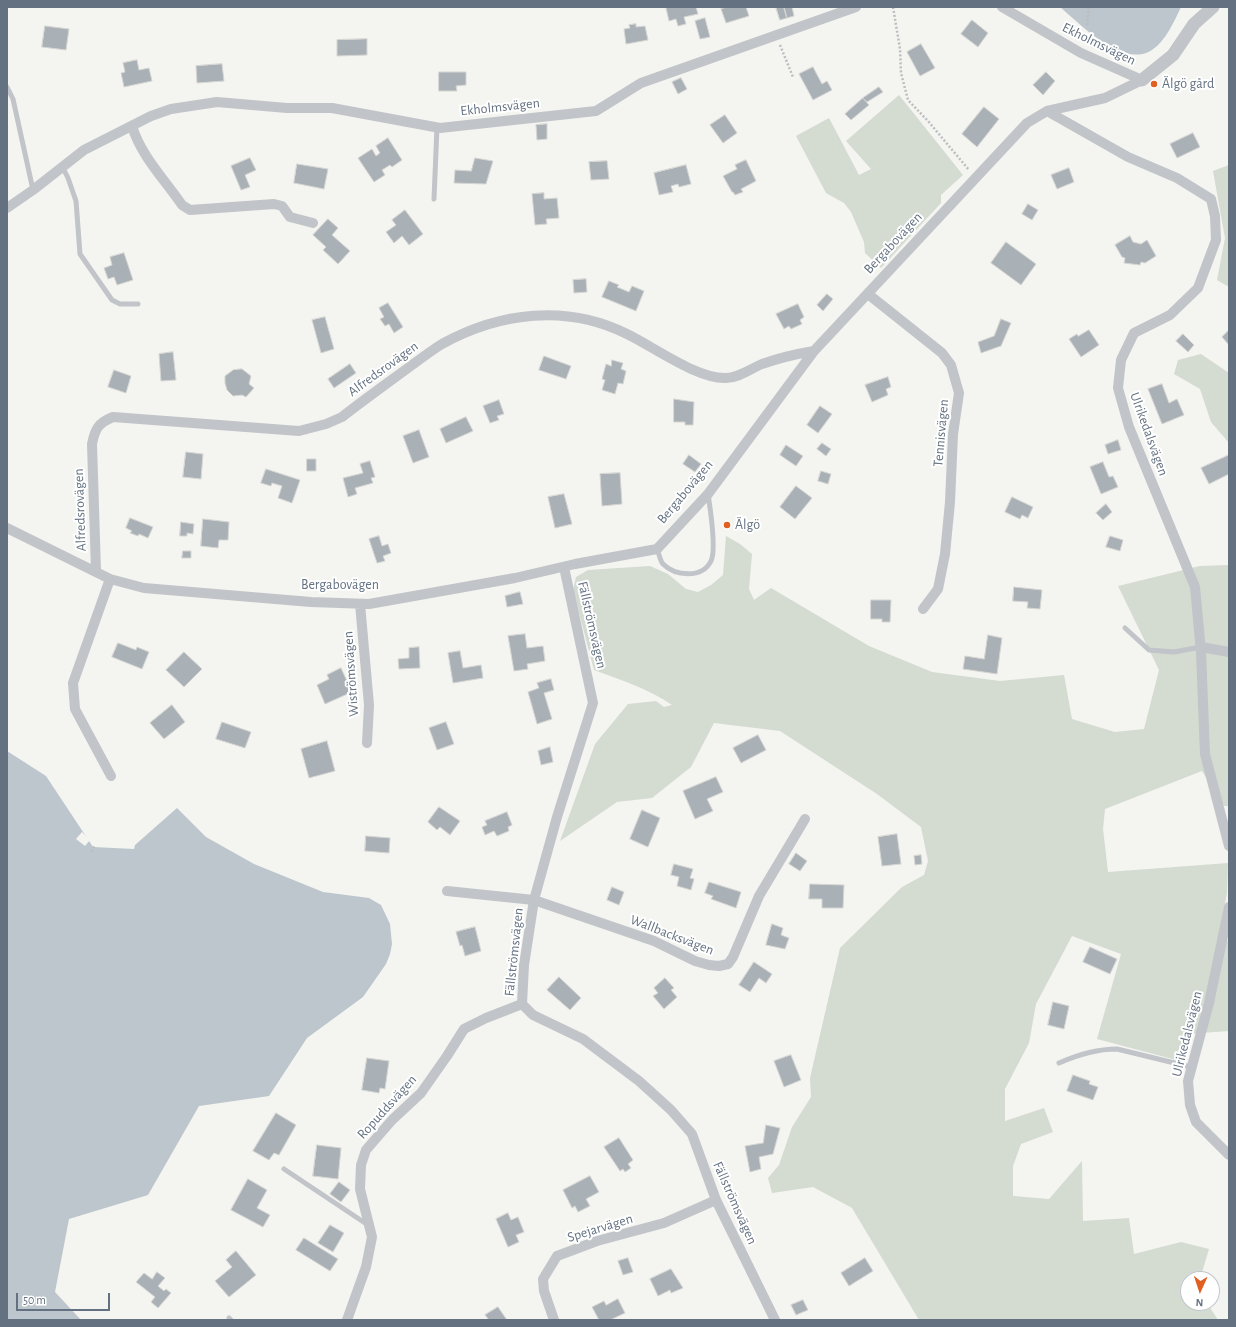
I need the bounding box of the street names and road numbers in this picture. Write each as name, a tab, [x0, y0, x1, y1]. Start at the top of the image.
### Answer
street label: Ekholmsvägen	[1059, 19, 1139, 69]
street label: Ekholmsvägen	[459, 94, 541, 120]
street label: Bergabovägen	[860, 209, 926, 277]
street label: Alfredsrovägen	[344, 338, 422, 400]
street label: Ulrikedalsvägen	[1126, 390, 1172, 478]
street label: Tennisvägen	[930, 398, 952, 468]
street label: Bergabovägen	[653, 457, 717, 527]
street label: Alfredsrovägen	[70, 468, 90, 552]
street label: Bergabovägen	[301, 577, 379, 593]
street label: Fällströmsvägen	[574, 580, 610, 670]
street label: Wiströmsvägen	[340, 631, 362, 717]
street label: Fällströmsvägen	[501, 907, 527, 997]
street label: Wallbacksvägen	[628, 911, 716, 959]
street label: Ulrikedalsvägen	[1168, 989, 1206, 1079]
street label: Ropuddsvägen	[354, 1071, 420, 1143]
street label: Fällströmsvägen	[709, 1159, 761, 1247]
street label: Spejarvägen	[565, 1210, 635, 1246]

